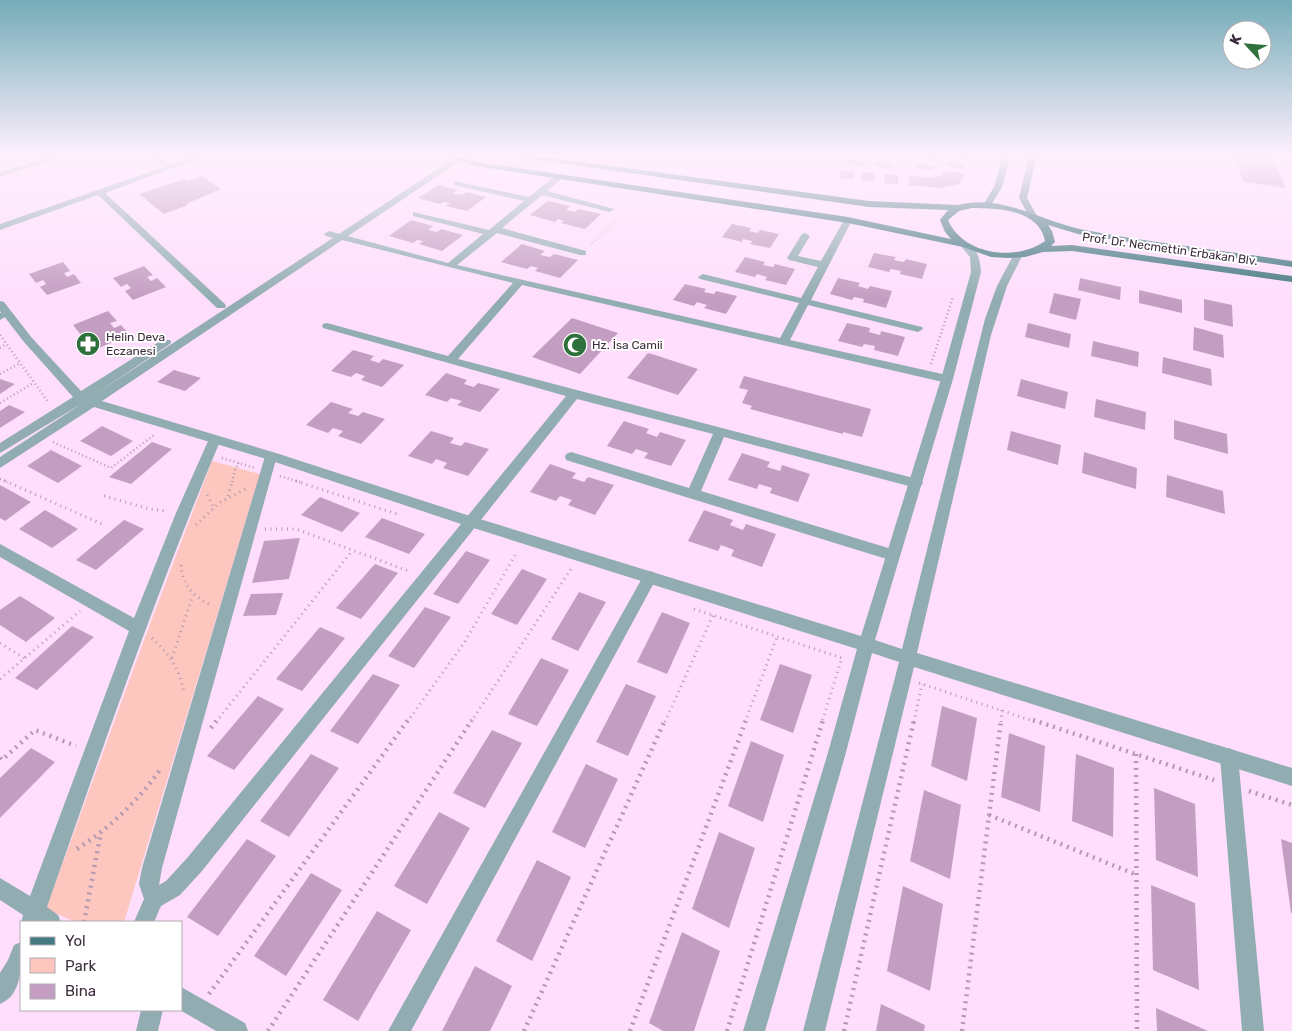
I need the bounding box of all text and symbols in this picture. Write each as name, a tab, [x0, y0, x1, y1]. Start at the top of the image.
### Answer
north arrow	[1222, 20, 1272, 70]
text: K	[1226, 31, 1246, 47]
street label: Prof. Dr. Necmettin Erbakan Blv.	[1081, 230, 1259, 268]
place label: Helin Deva Eczanesi	[106, 330, 165, 358]
pharmacy icon: Helin Deva Eczanesi	[75, 331, 101, 357]
mosque icon: Hz. İsa Camii	[562, 332, 588, 358]
place label: Hz. İsa Camii	[592, 338, 663, 352]
legend	[20, 921, 182, 1011]
text: Yol	[65, 932, 86, 950]
text: Park	[65, 957, 96, 975]
text: Bina	[65, 982, 96, 1000]

